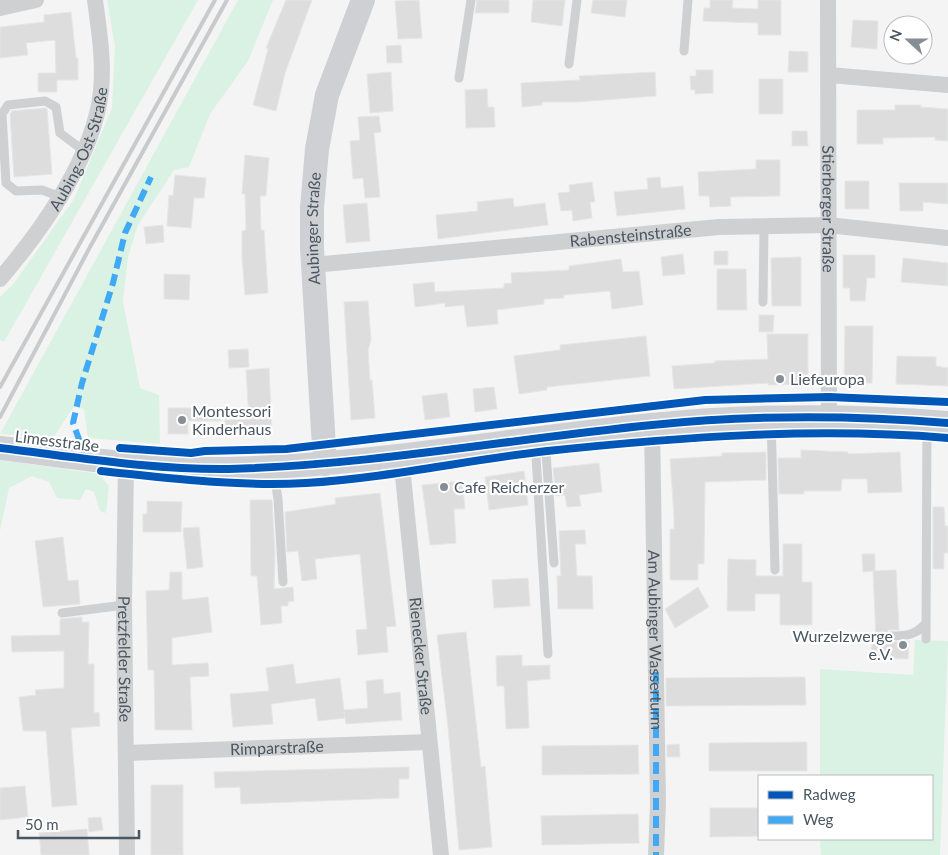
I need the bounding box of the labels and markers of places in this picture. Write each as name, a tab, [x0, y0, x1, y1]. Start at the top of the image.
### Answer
place label: Liefeuropa	[790, 369, 865, 388]
marker: Liefeuropa	[774, 373, 786, 385]
place label: Montessori Kinderhaus	[192, 401, 271, 438]
marker: Montessori Kinderhaus	[176, 414, 188, 426]
place label: Cafe Reicherzer	[454, 477, 565, 496]
marker: Cafe Reicherzer	[438, 481, 450, 493]
place label: Wurzelzwerge e.V.	[793, 626, 893, 663]
marker: Wurzelzwerge e.V.	[897, 639, 909, 651]

